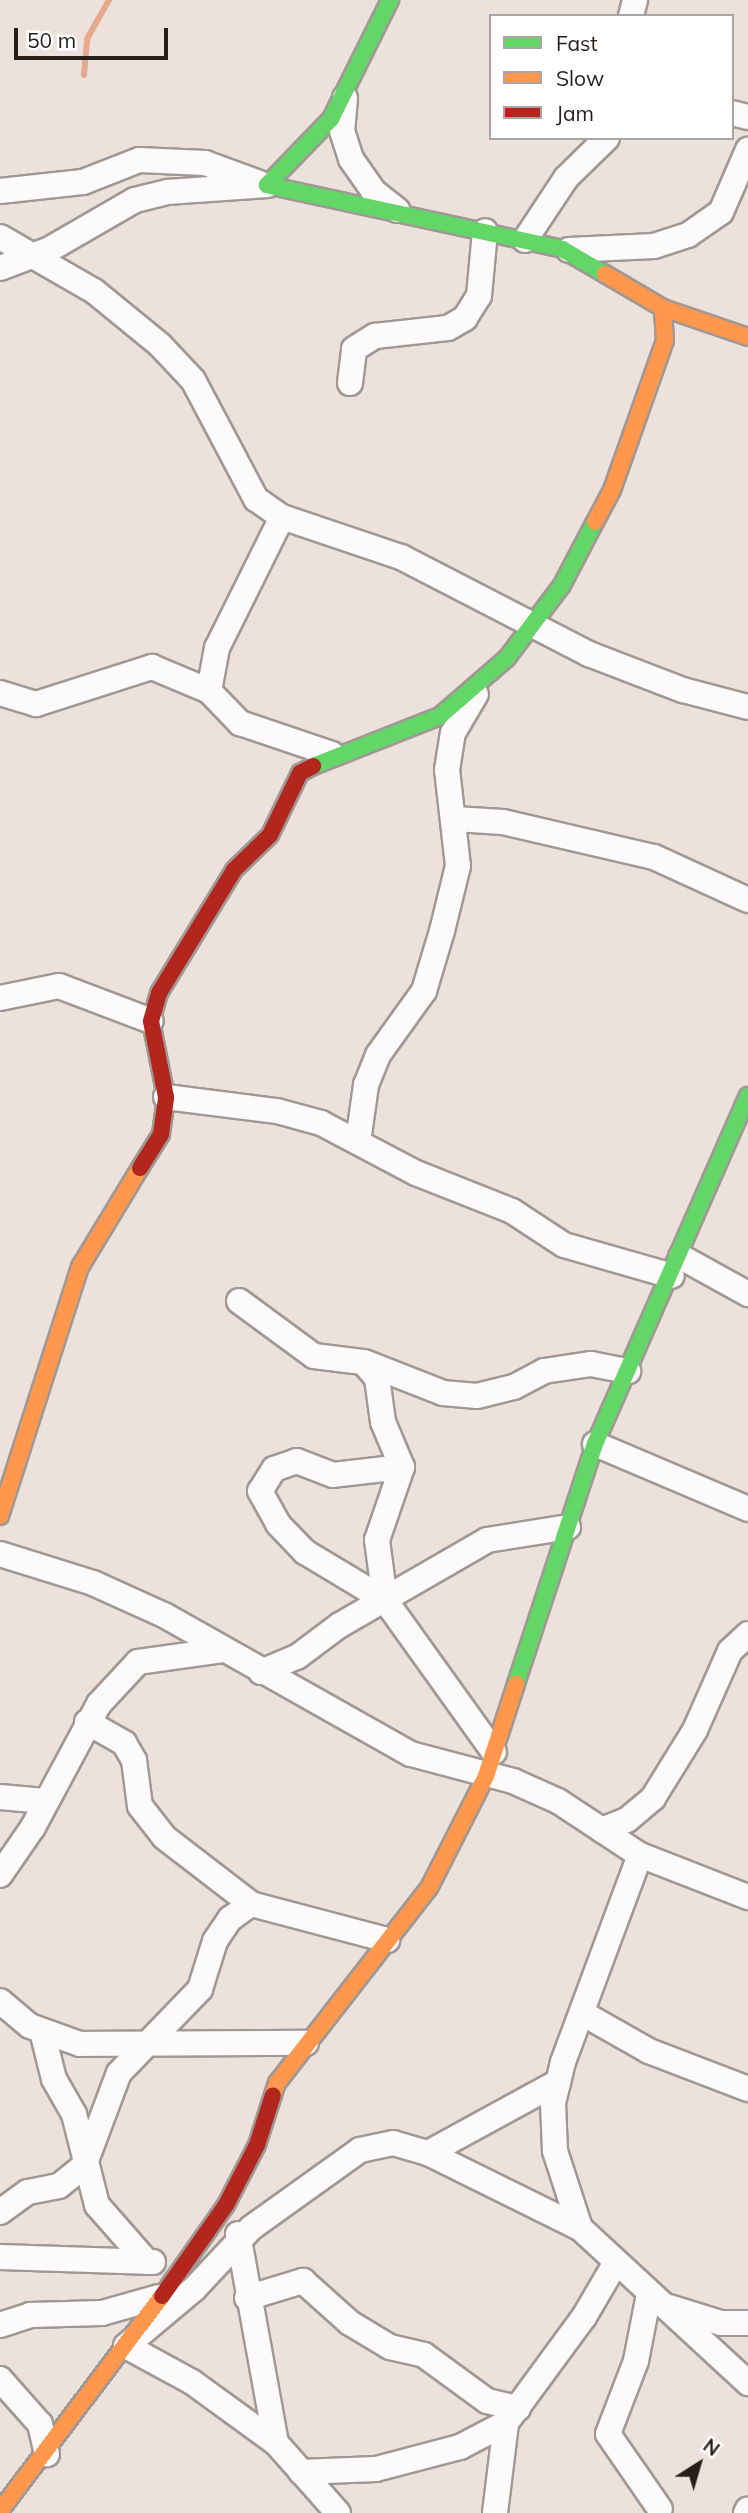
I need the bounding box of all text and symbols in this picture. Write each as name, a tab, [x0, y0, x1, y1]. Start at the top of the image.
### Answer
scale bar	[18, 14, 172, 58]
legend	[489, 14, 734, 140]
text: 50 m	[27, 27, 76, 53]
text: Fast	[556, 30, 598, 56]
text: Slow	[556, 65, 604, 91]
text: Jam	[556, 100, 594, 126]
north arrow	[664, 2429, 734, 2499]
text: N	[699, 2433, 725, 2461]

